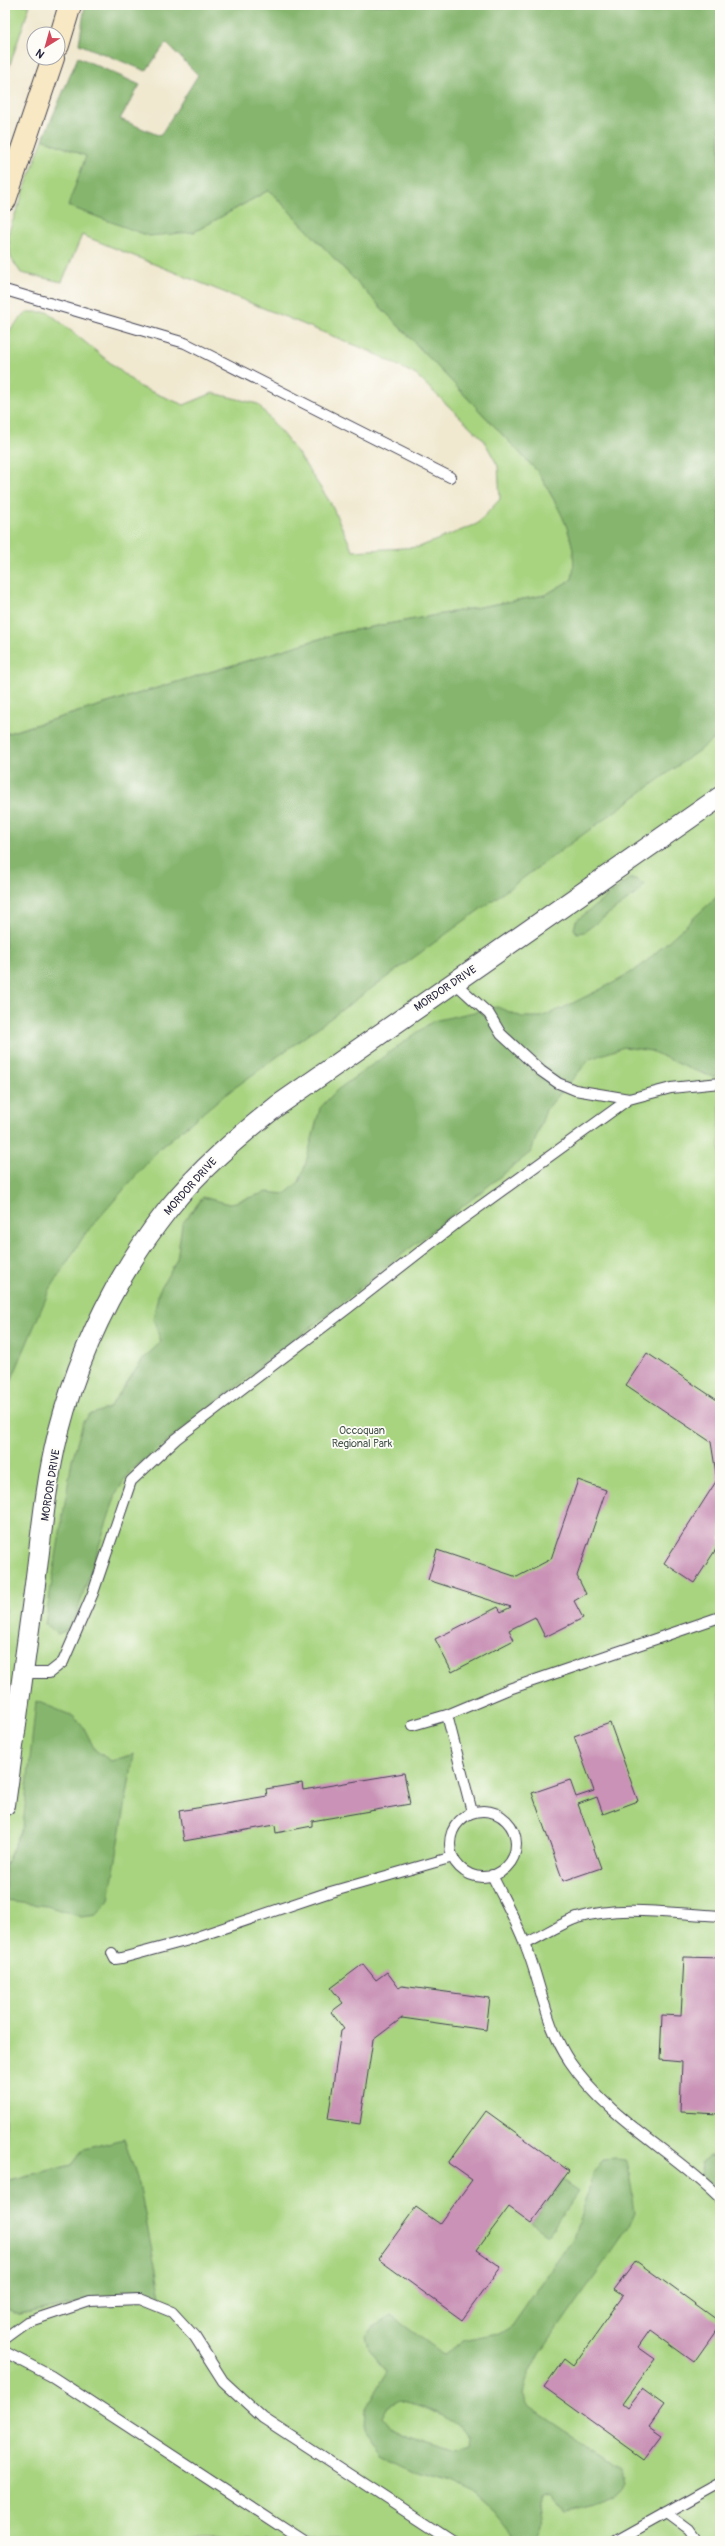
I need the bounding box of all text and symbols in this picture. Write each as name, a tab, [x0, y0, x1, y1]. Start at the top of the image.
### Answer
north arrow	[26, 26, 66, 66]
text: N	[33, 46, 47, 61]
street label: MORDOR DRIVE	[412, 963, 479, 1014]
street label: MORDOR DRIVE	[161, 1155, 220, 1218]
park label: Occoquan Regional Park	[332, 1424, 393, 1450]
street label: MORDOR DRIVE	[38, 1448, 63, 1522]

